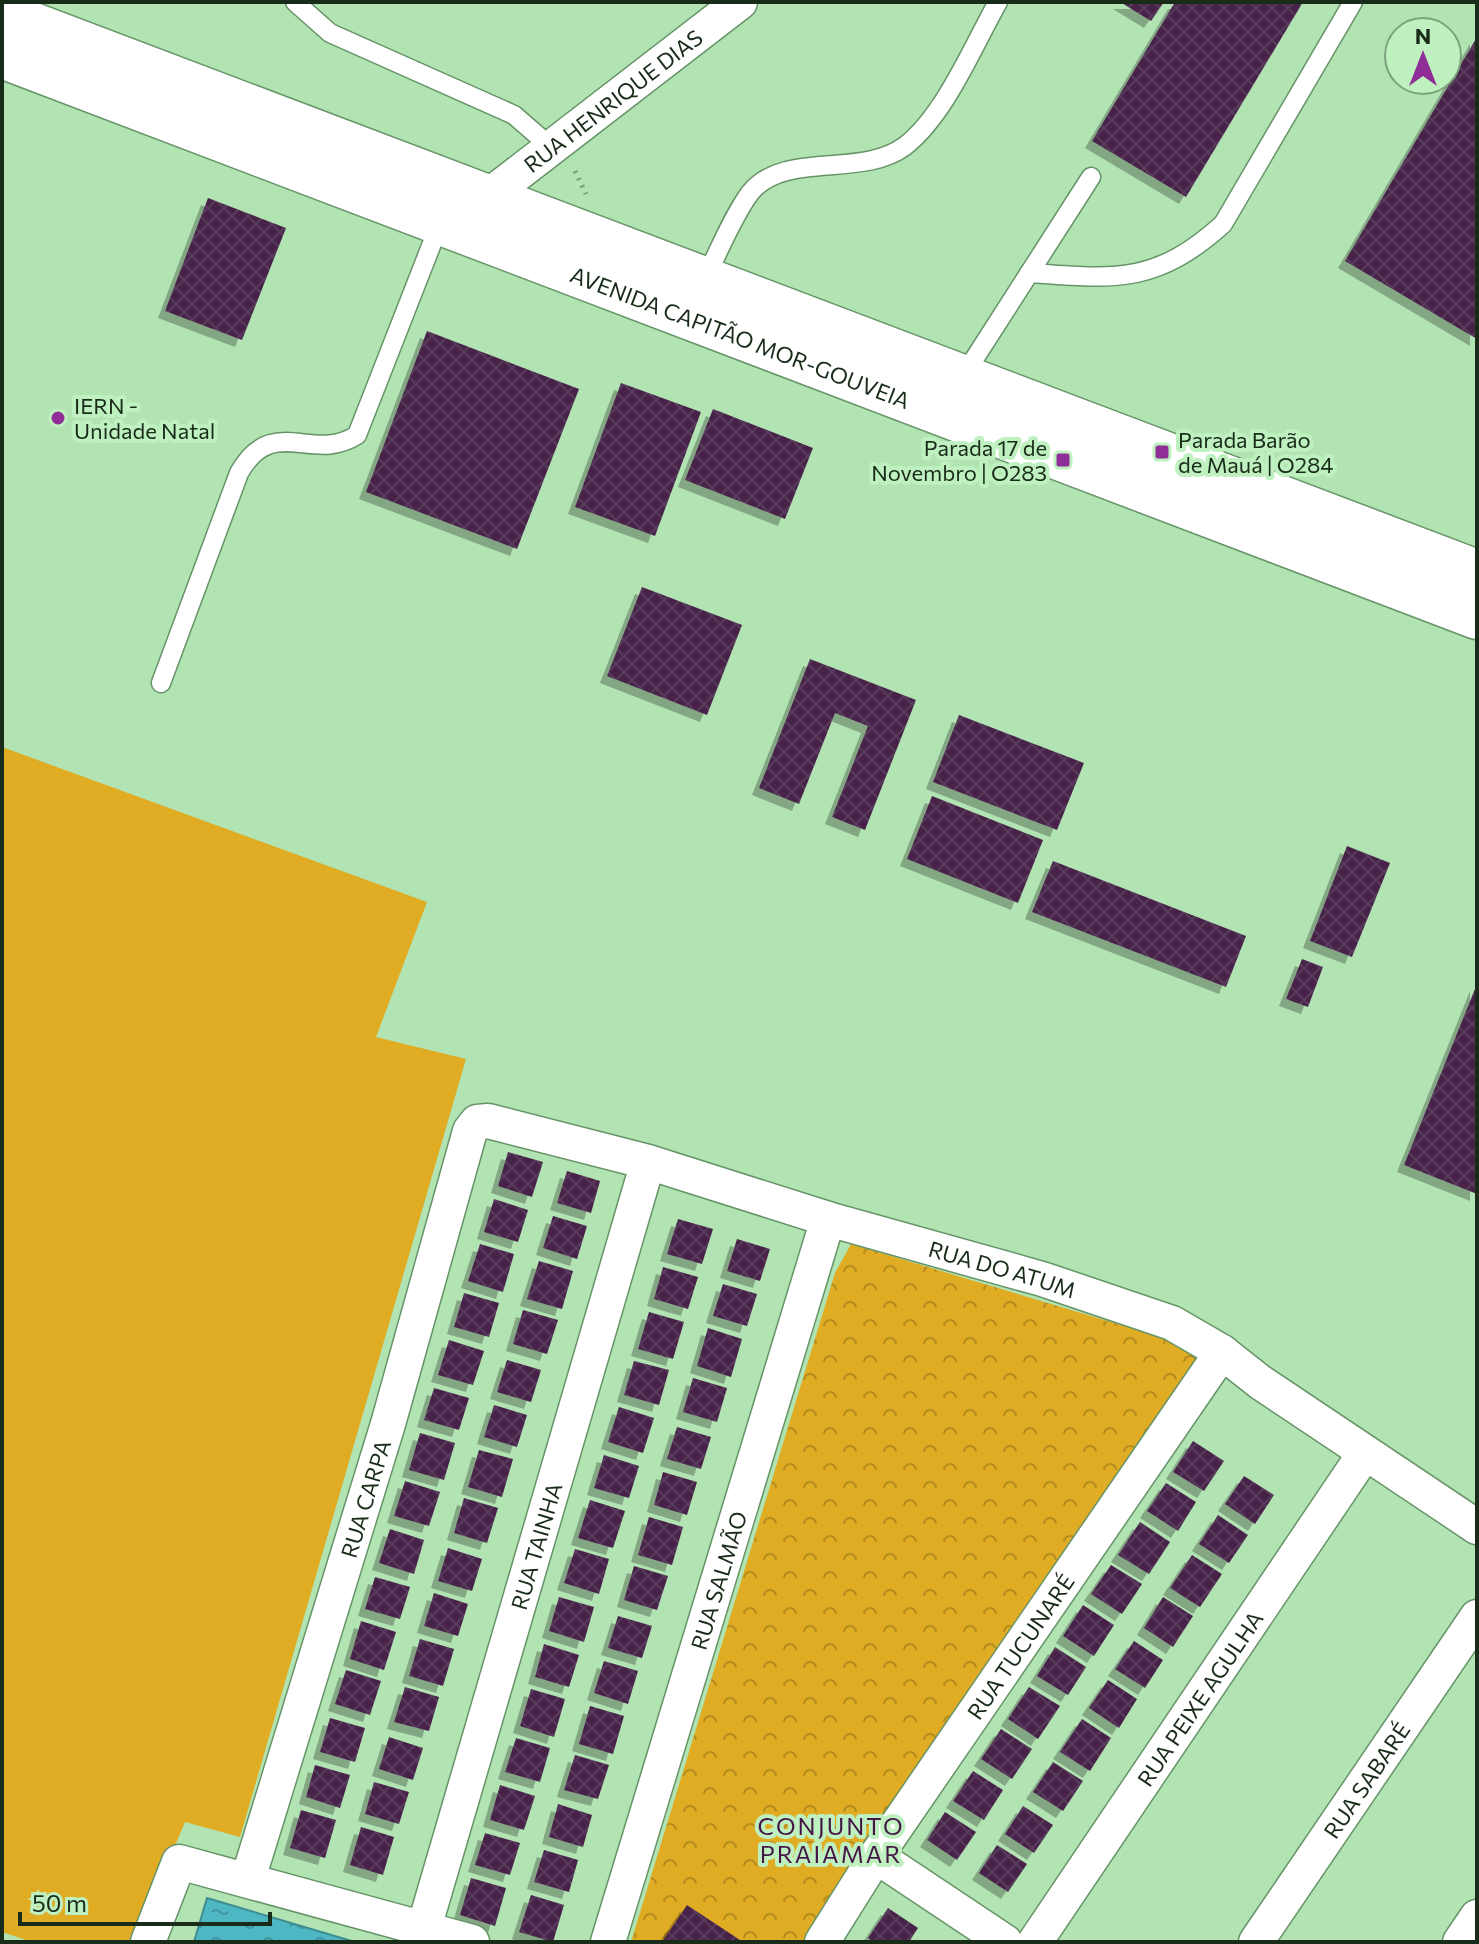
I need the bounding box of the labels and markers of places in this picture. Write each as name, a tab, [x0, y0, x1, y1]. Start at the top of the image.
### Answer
place label: IERN - Unidade Natal	[74, 392, 215, 444]
marker: IERN - Unidade Natal	[49, 409, 67, 427]
place label: Parada Barão de Mauá | O284	[1178, 426, 1333, 478]
place label: Parada 17 de Novembro | O283	[871, 434, 1047, 486]
marker: Parada Barão de Mauá | O284	[1153, 443, 1171, 461]
marker: Parada 17 de Novembro | O283	[1054, 451, 1072, 469]

